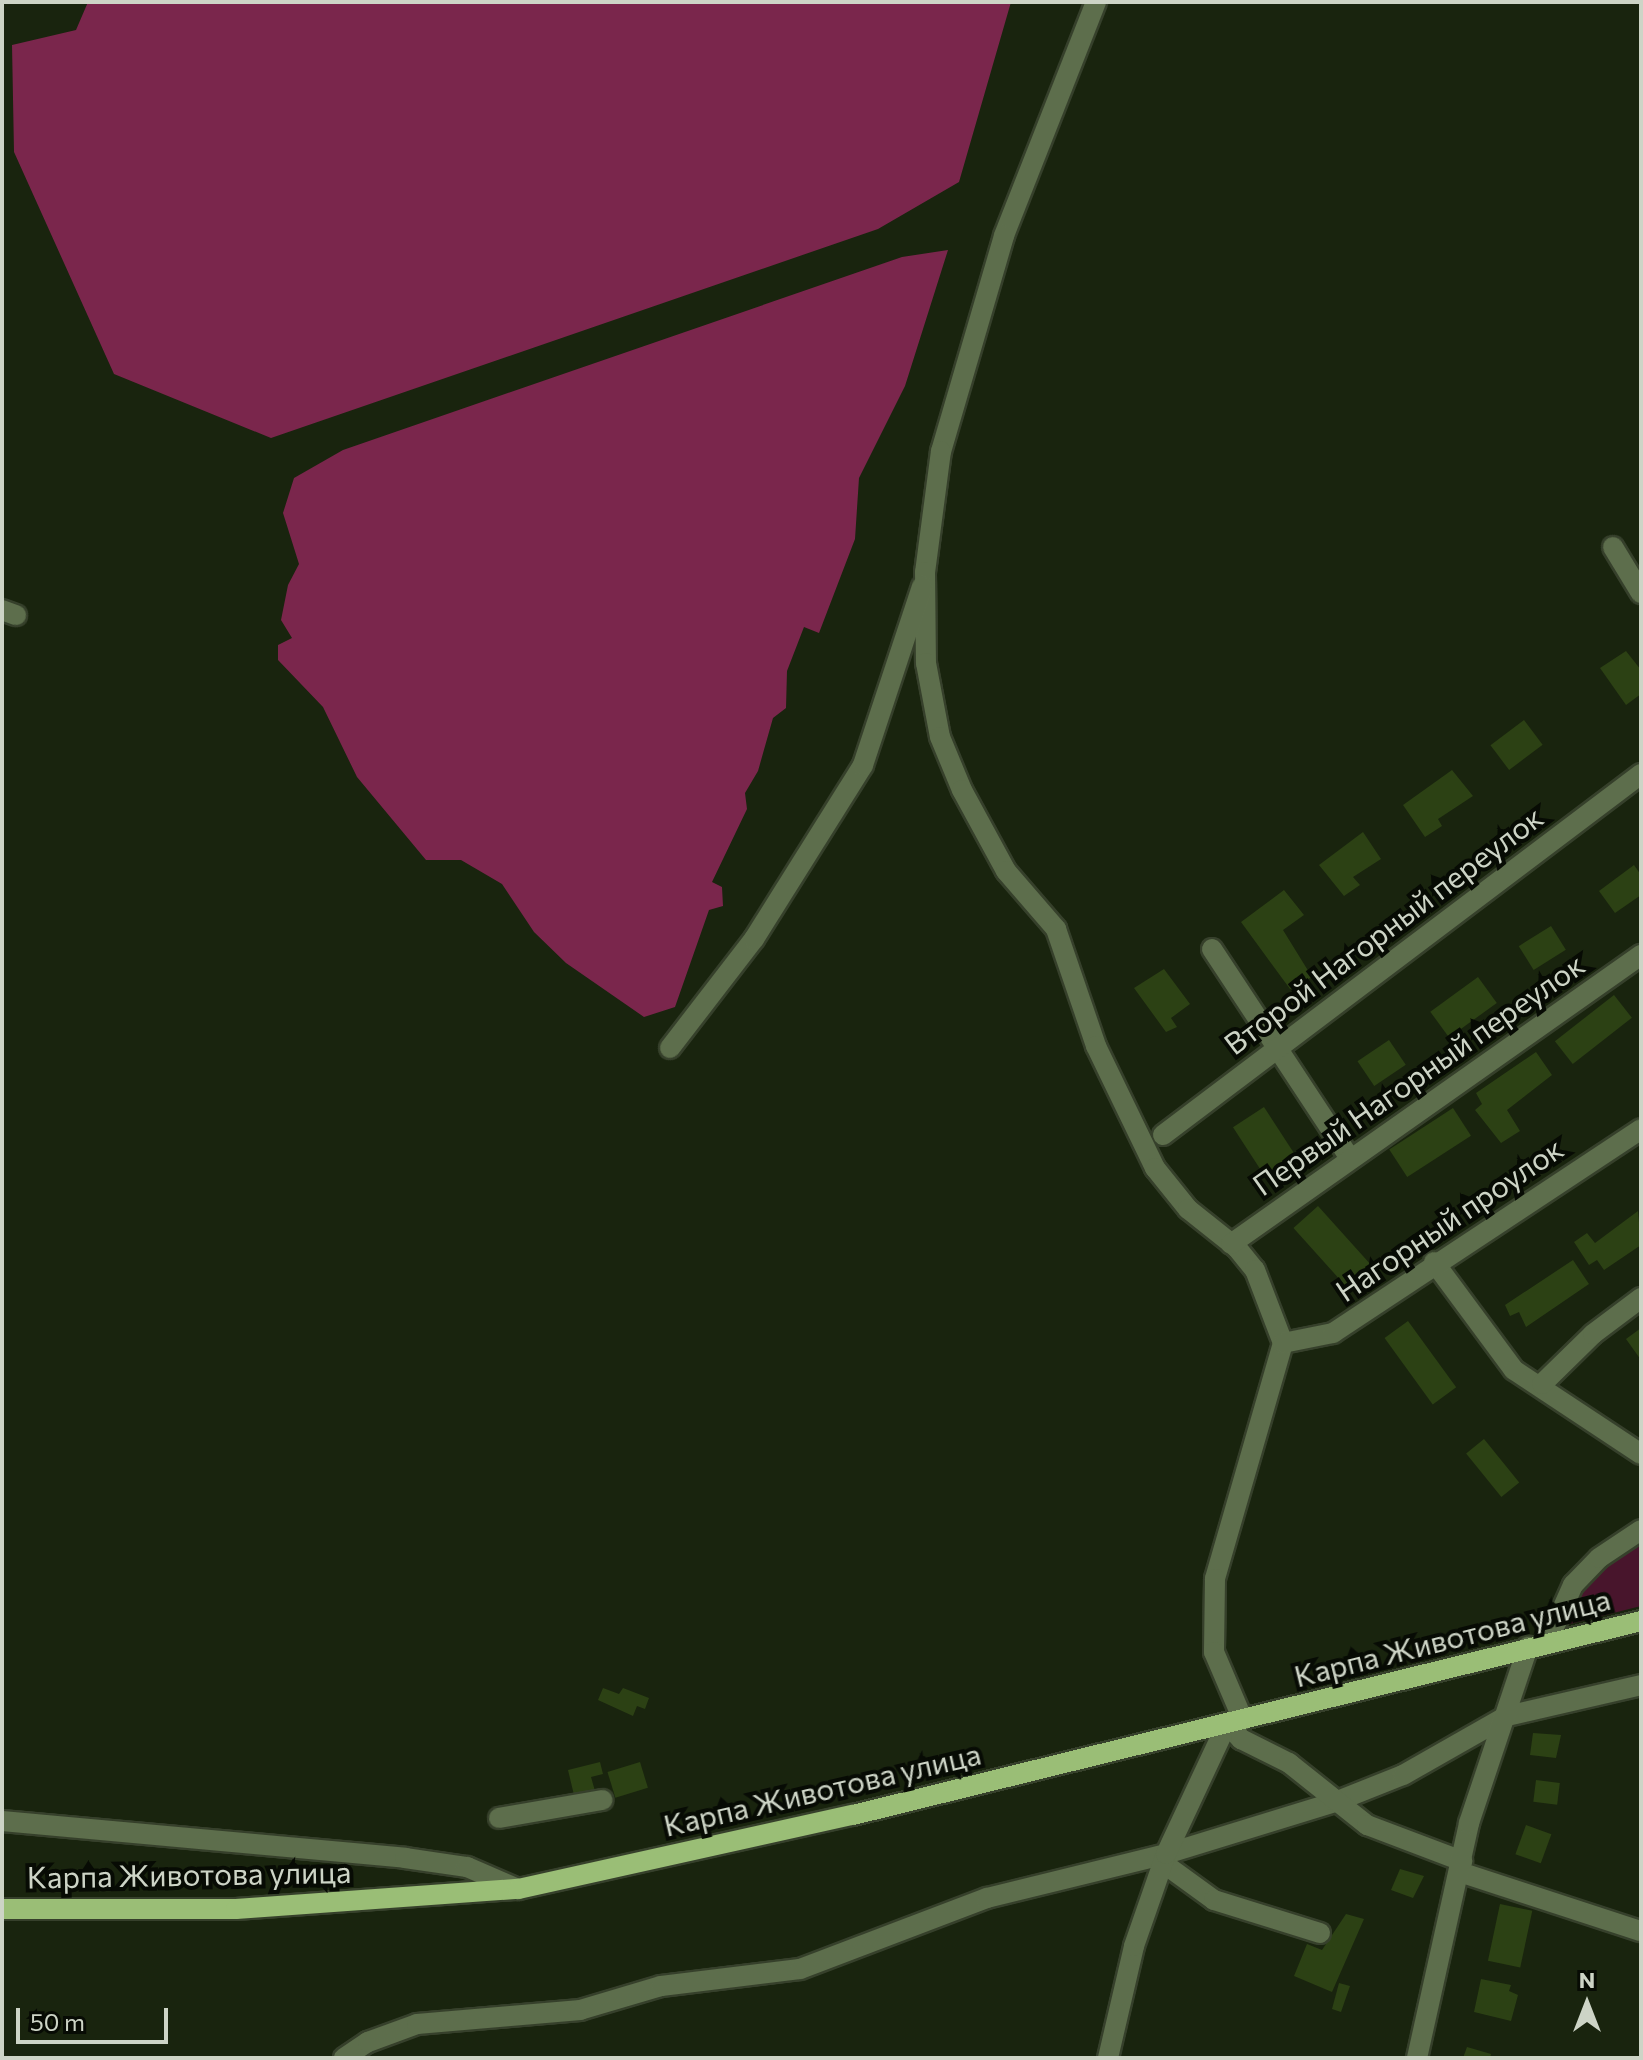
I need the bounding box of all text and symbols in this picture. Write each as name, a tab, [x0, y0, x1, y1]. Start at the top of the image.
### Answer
street label: Второй Нагорный переулок	[1217, 798, 1549, 1062]
street label: Первый Нагорный переулок	[1245, 946, 1591, 1202]
street label: Нагорный проулок	[1329, 1130, 1569, 1308]
street label: Карпа Животова улица	[1290, 1580, 1614, 1694]
street label: Карпа Животова улица	[660, 1735, 984, 1843]
street label: Карпа Животова улица	[26, 1853, 352, 1895]
north arrow	[1547, 1964, 1627, 2044]
text: N	[1579, 1966, 1595, 1993]
scale bar	[20, 1992, 172, 2042]
text: 50 m	[30, 2007, 85, 2036]

